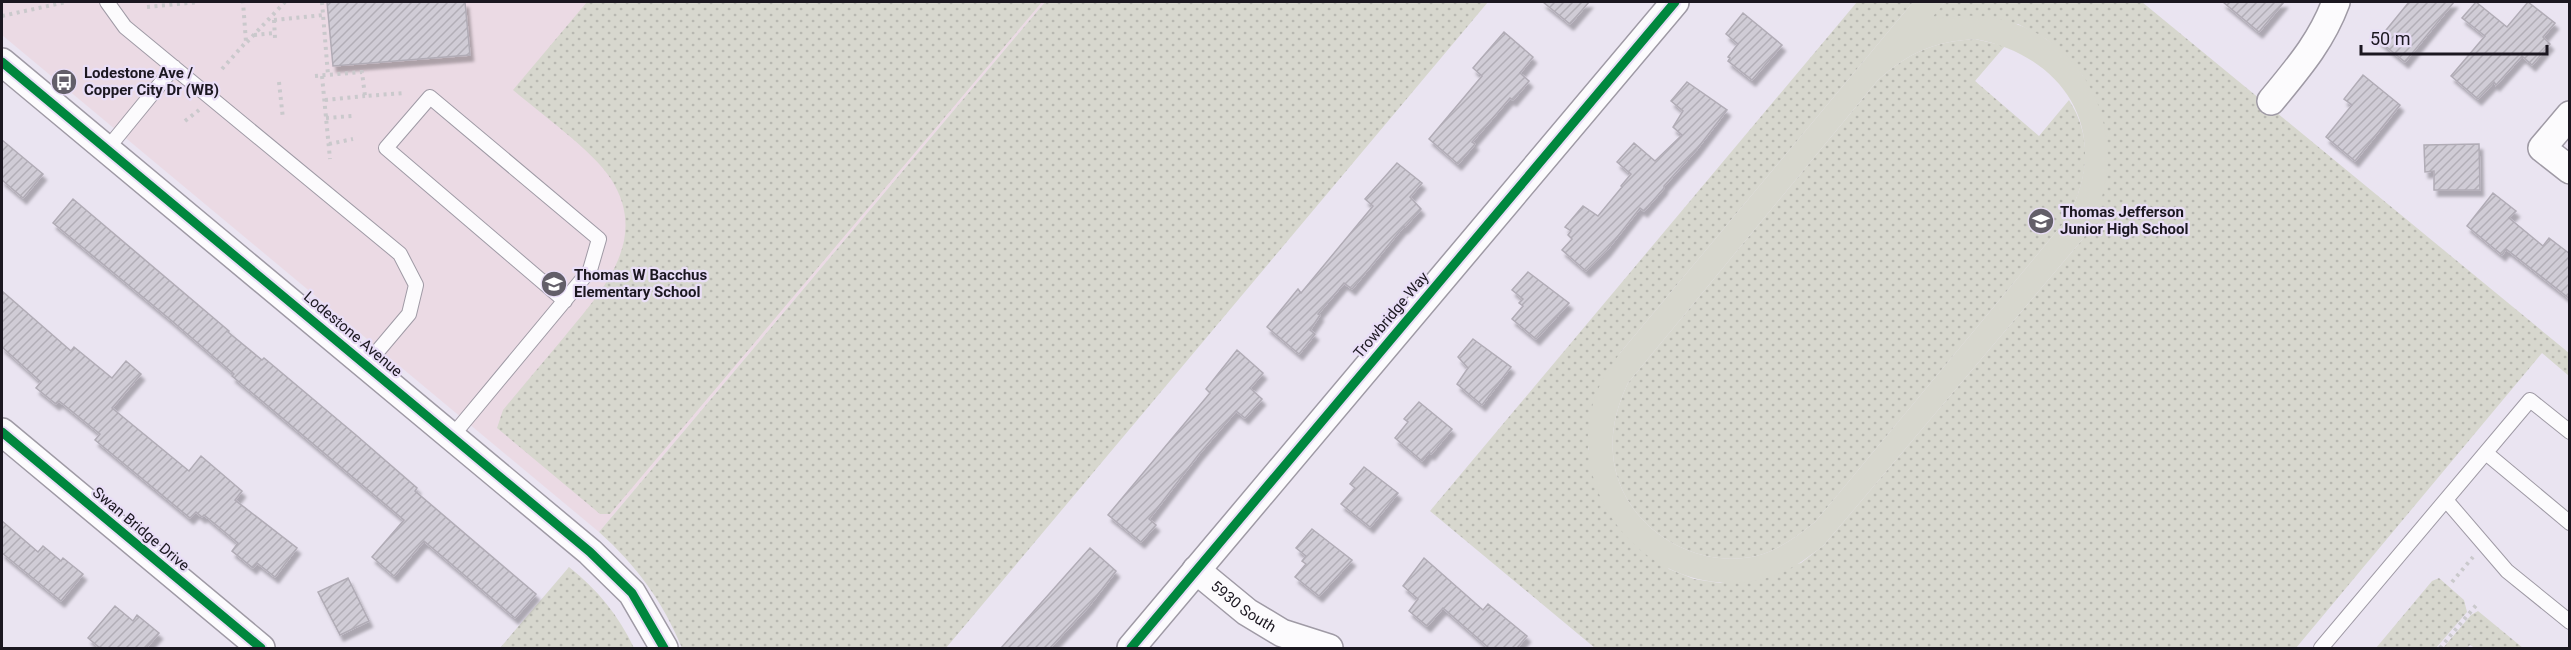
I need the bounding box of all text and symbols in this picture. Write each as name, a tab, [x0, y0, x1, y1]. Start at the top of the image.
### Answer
scale bar	[2361, 18, 2547, 56]
text: 50 m	[2370, 28, 2410, 49]
place label: Lodestone Ave / Copper City Dr (WB)	[84, 64, 219, 99]
bus stop icon: Lodestone Ave / Copper City Dr (WB)	[49, 67, 79, 97]
place label: Thomas Jefferson Junior High School	[2060, 203, 2188, 238]
school or university icon: Thomas Jefferson Junior High School	[2026, 206, 2056, 236]
place label: Thomas W Bacchus Elementary School	[574, 266, 708, 301]
street label: Trowbridge Way	[1350, 268, 1432, 362]
school or university icon: Thomas W Bacchus Elementary School	[539, 269, 569, 299]
street label: Lodestone Avenue	[300, 288, 406, 380]
street label: Swan Bridge Drive	[89, 483, 193, 575]
street label: 5930 South	[1207, 577, 1279, 636]

